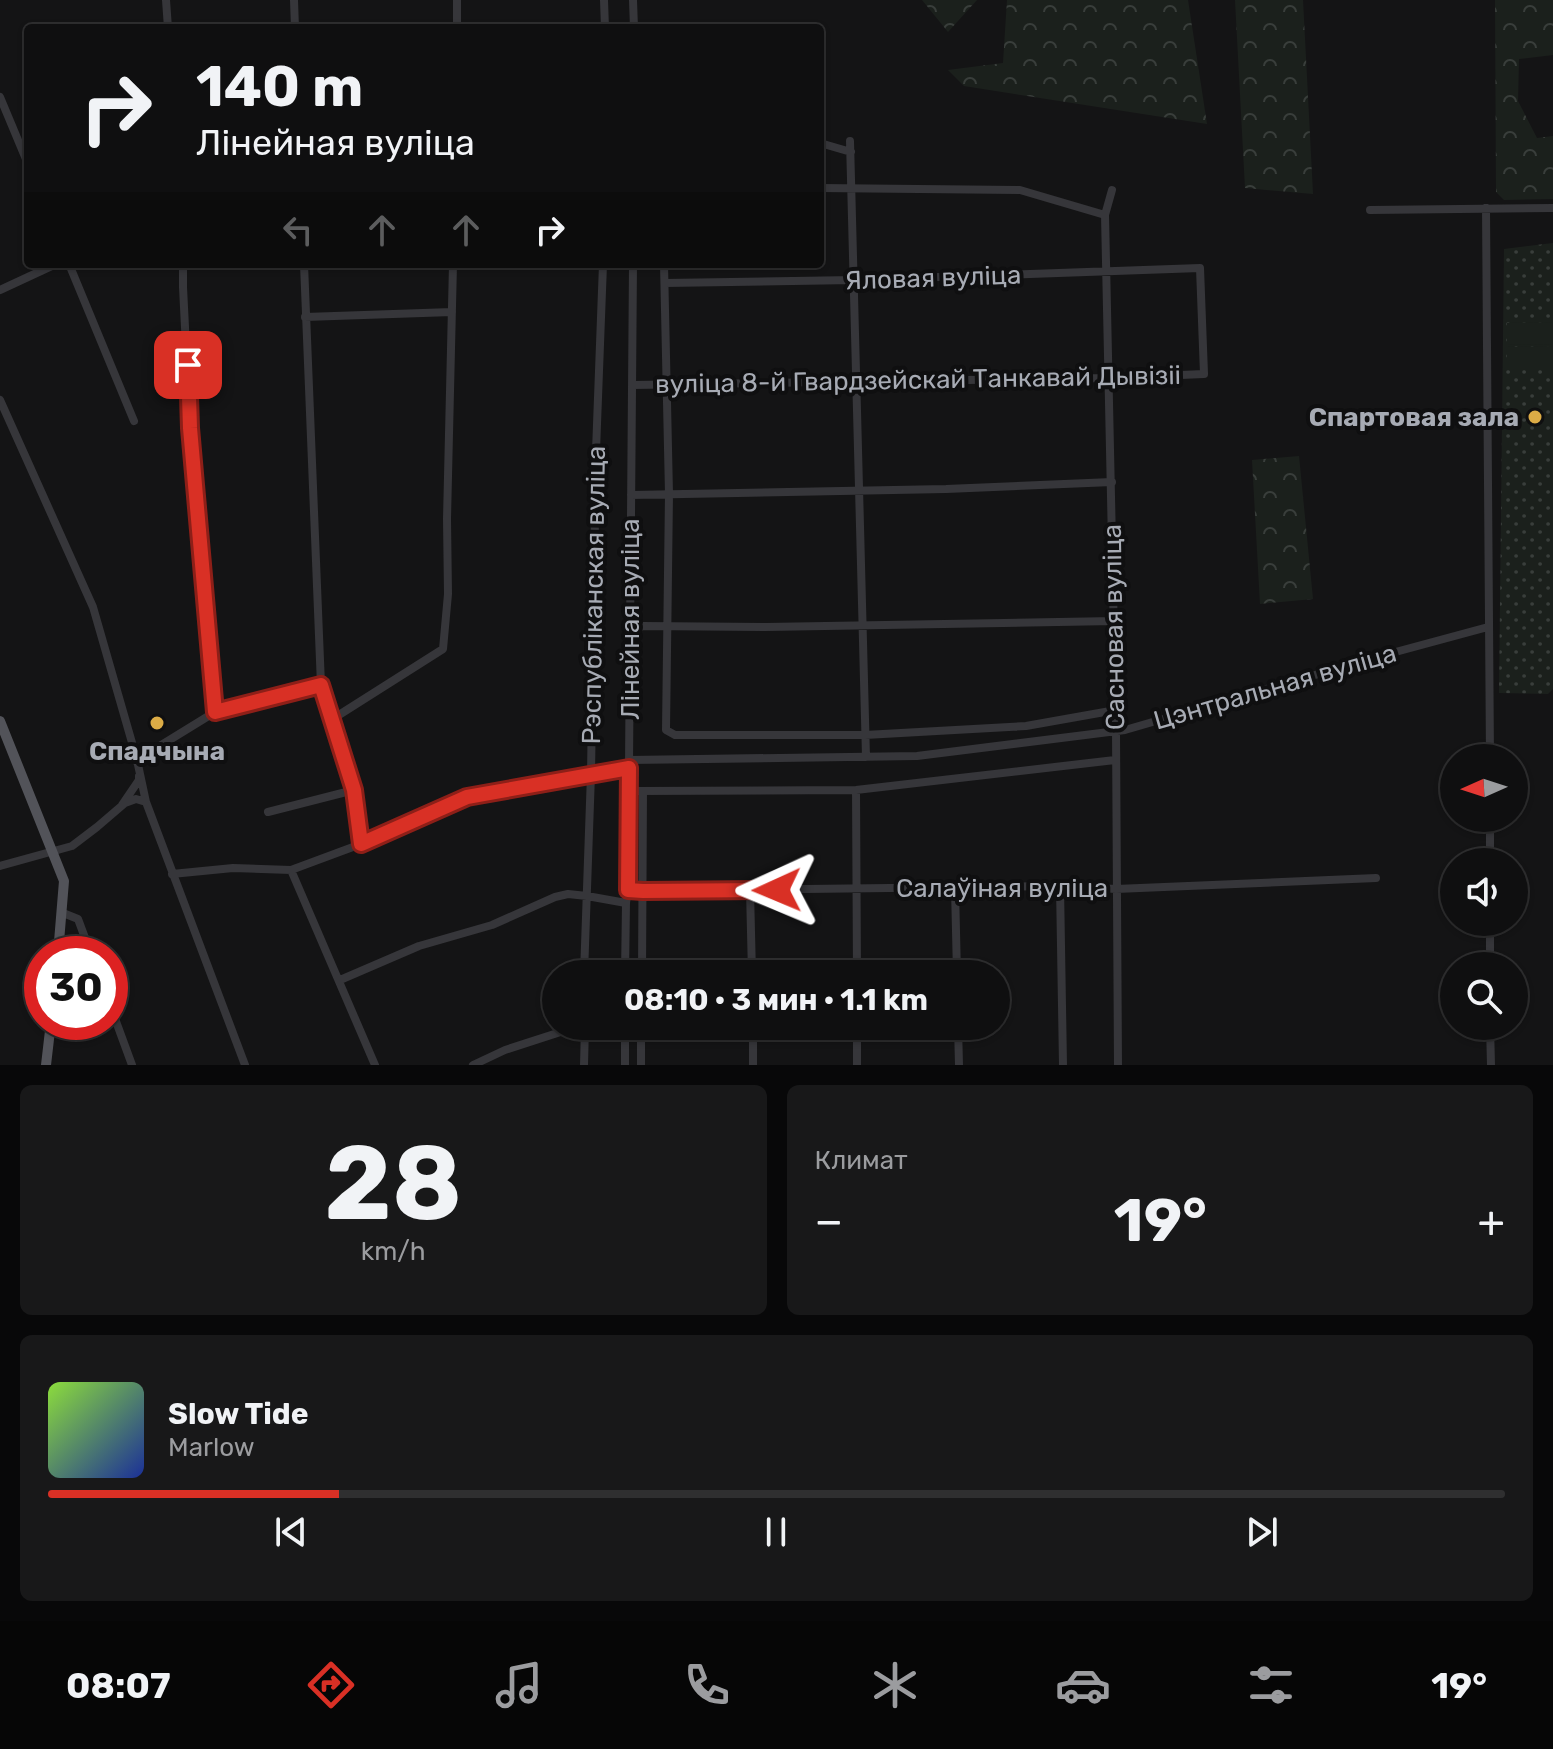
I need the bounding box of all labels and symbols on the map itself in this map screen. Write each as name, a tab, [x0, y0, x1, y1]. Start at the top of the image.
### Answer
street label: Яловая вуліца	[844, 259, 1022, 297]
pin	[154, 331, 222, 399]
street label: вуліца 8-й Гвардзейскай Танкавай Дывізіі	[655, 360, 1181, 400]
place label: Спартовая зала	[1309, 402, 1519, 433]
marker: Спартовая зала	[1526, 408, 1544, 426]
street label: Рэспубліканская вуліца	[576, 445, 612, 745]
street label: Лінейная вуліца	[615, 518, 646, 720]
street label: Сасновая вуліца	[1097, 524, 1131, 730]
street label: Цэнтральная вуліца	[1150, 637, 1400, 737]
marker: Спадчына	[148, 714, 166, 732]
place label: Спадчына	[89, 736, 225, 767]
north arrow	[1440, 744, 1528, 832]
position arrow	[735, 848, 819, 932]
street label: Салаўіная вуліца	[896, 873, 1108, 904]
speed limit sign: 30	[24, 936, 128, 1040]

